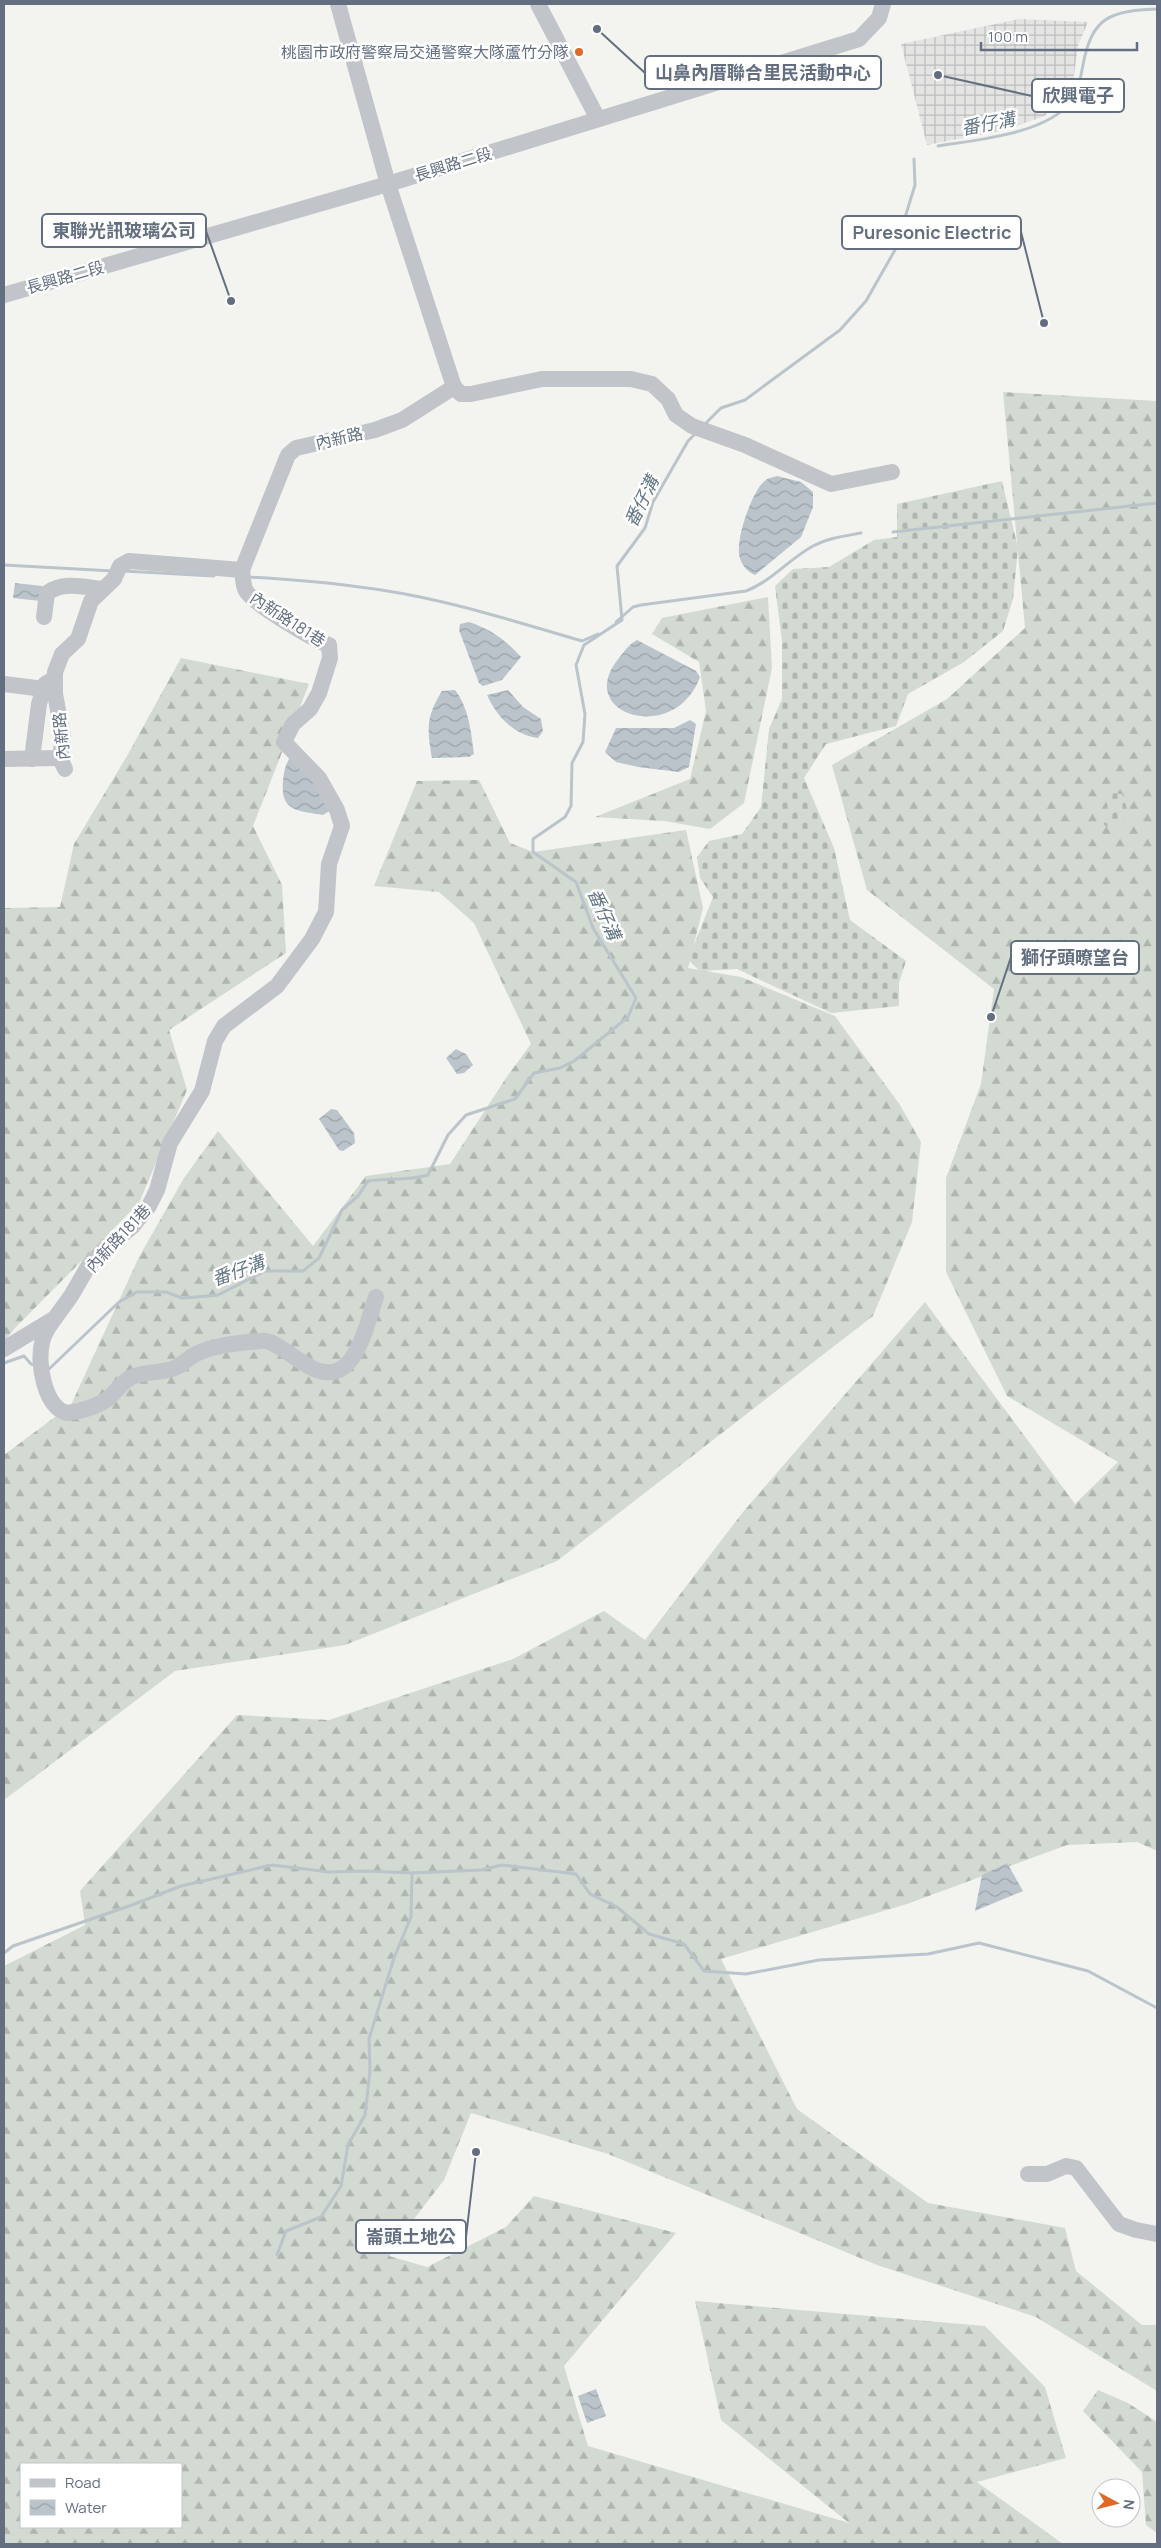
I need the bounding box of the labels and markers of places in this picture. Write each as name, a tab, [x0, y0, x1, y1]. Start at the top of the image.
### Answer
place label: 桃園市政府警察局交通警察大隊蘆竹分隊	[281, 41, 569, 63]
marker: 桃園市政府警察局交通警察大隊蘆竹分隊	[573, 46, 585, 58]
callout: 山鼻內厝聯合里民活動中心	[645, 56, 881, 89]
callout: 欣興電子	[1032, 79, 1124, 112]
callout: 東聯光訊玻璃公司	[42, 214, 206, 247]
callout: Puresonic Electric	[842, 216, 1021, 249]
callout: 獅仔頭暸望台	[1011, 941, 1139, 974]
callout: 崙頭土地公	[356, 2220, 466, 2253]

